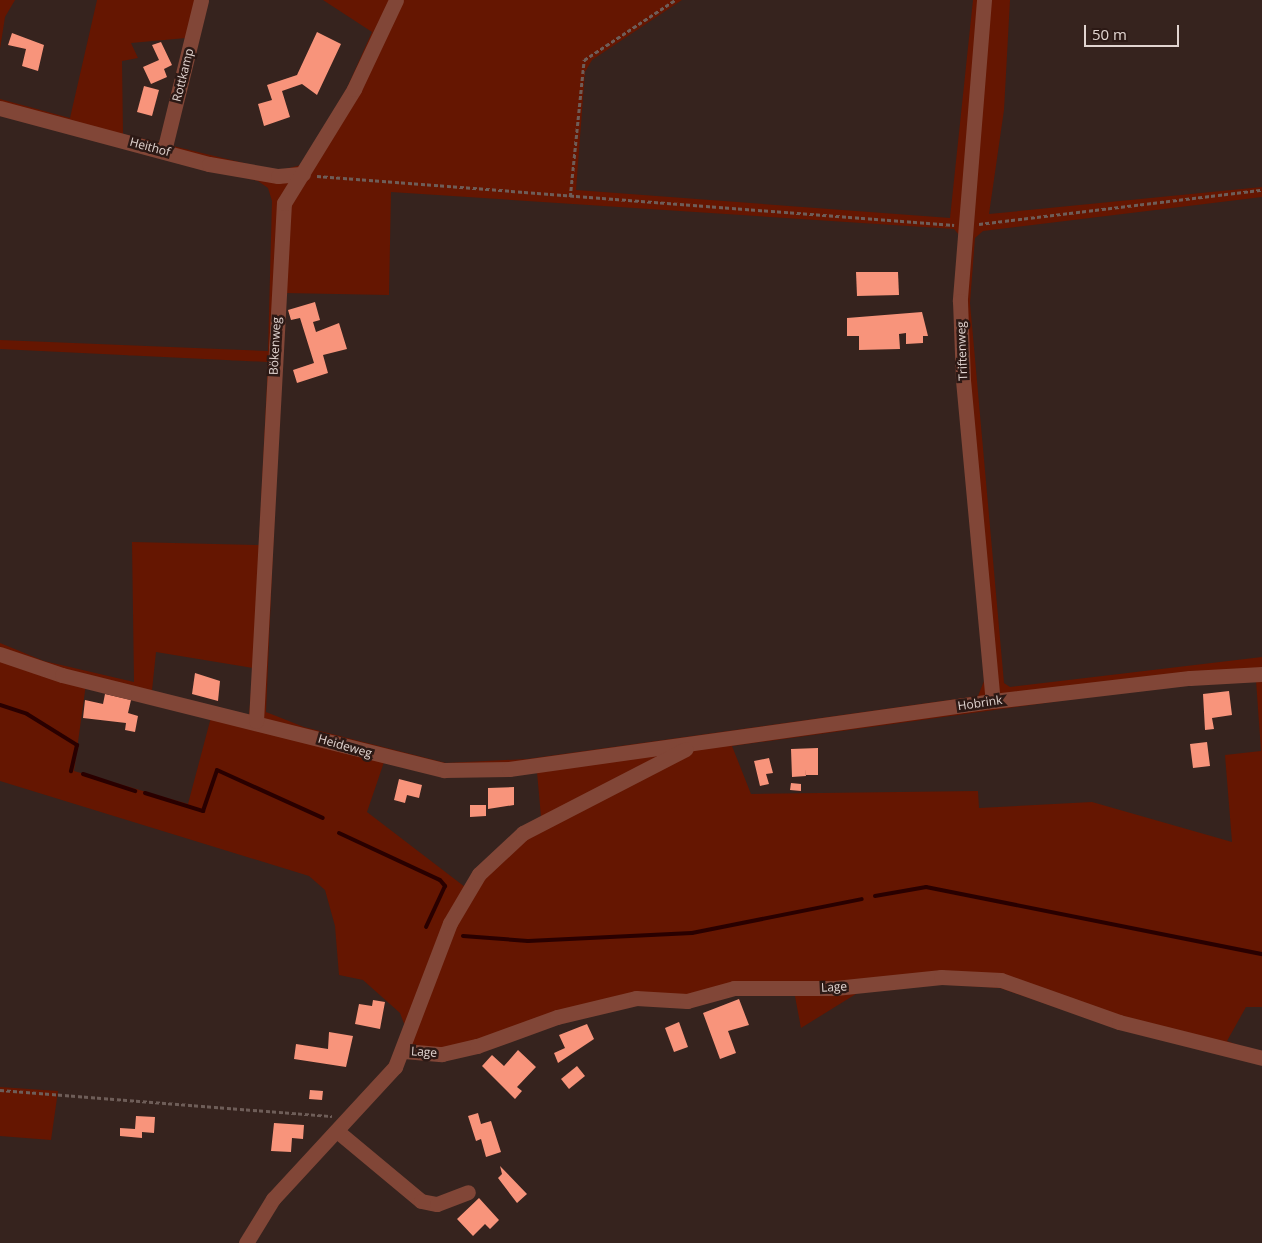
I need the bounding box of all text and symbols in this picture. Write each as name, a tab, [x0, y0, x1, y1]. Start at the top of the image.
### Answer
scale bar	[1087, 15, 1182, 47]
text: 50 m	[1092, 24, 1127, 44]
street label: Rottkamp	[169, 47, 197, 103]
street label: Heithof	[128, 135, 172, 159]
street label: Bökenweg	[266, 317, 284, 375]
street label: Triftenweg	[954, 321, 970, 381]
street label: Hobrink	[957, 693, 1003, 713]
street label: Heideweg	[316, 731, 374, 761]
street label: Lage	[821, 979, 847, 995]
street label: Lage	[410, 1044, 438, 1060]

